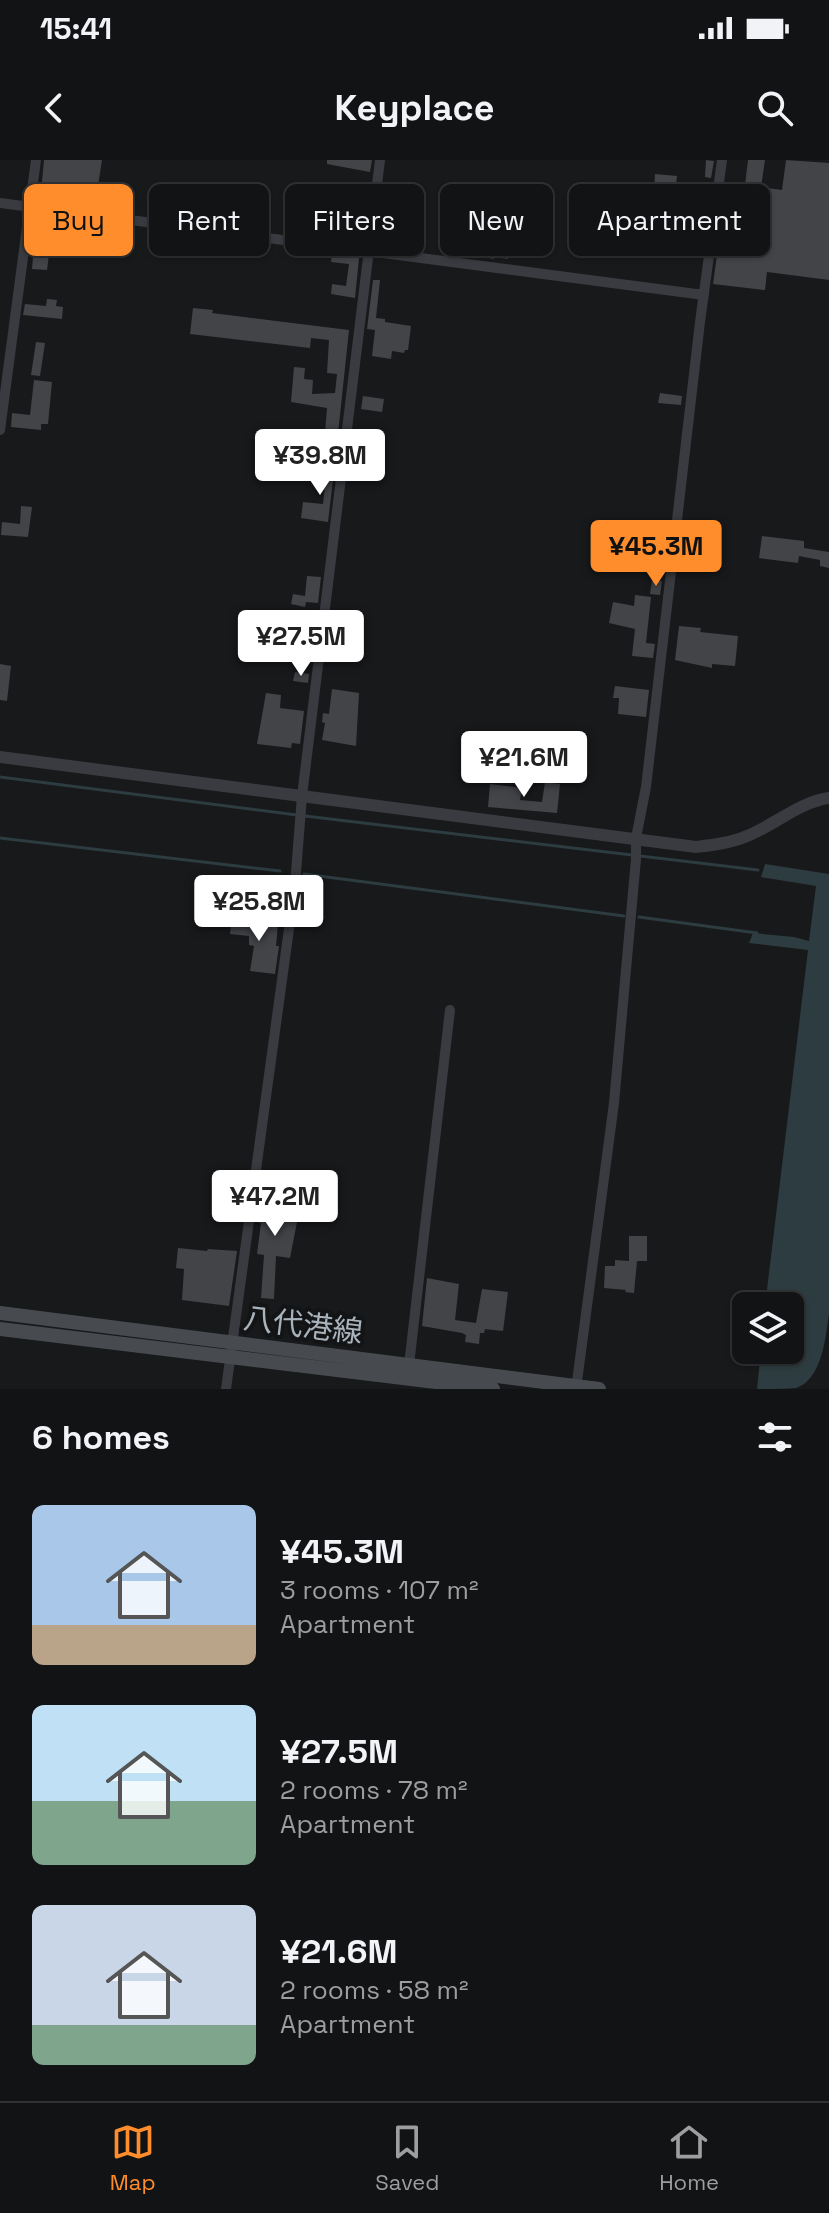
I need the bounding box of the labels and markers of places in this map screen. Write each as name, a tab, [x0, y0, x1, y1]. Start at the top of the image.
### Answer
pin: ¥39.8M	[255, 429, 385, 497]
pin: ¥45.3M	[591, 520, 721, 588]
pin: ¥27.5M	[236, 610, 366, 678]
pin: ¥21.6M	[459, 731, 589, 799]
pin: ¥25.8M	[194, 875, 324, 943]
pin: ¥47.2M	[210, 1170, 340, 1238]

